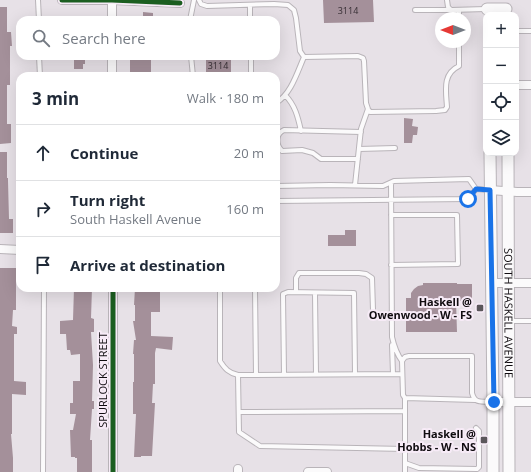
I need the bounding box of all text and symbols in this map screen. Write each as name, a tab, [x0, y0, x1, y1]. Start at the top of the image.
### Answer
house number: 3114	[338, 4, 358, 17]
north arrow	[435, 12, 471, 48]
map controls	[483, 12, 519, 156]
button: +	[483, 12, 519, 48]
search box	[16, 16, 280, 60]
icon: search	[30, 27, 52, 49]
text: Search here	[62, 28, 146, 48]
button: −	[483, 48, 519, 84]
house number: 3114	[208, 59, 228, 72]
button: locate	[483, 84, 519, 120]
text: 3 min	[32, 87, 79, 110]
text: Walk · 180 m	[187, 89, 264, 107]
button: layers	[483, 120, 519, 156]
icon: ahead	[32, 142, 54, 164]
text: Continue	[70, 143, 138, 163]
text: 20 m	[234, 144, 264, 162]
text: Turn right	[70, 190, 145, 210]
route start	[459, 190, 477, 208]
icon: right	[32, 198, 54, 220]
text: 160 m	[226, 200, 264, 218]
text: South Haskell Avenue	[70, 210, 201, 228]
street label: SOUTH HASKELL AVENUE	[501, 248, 517, 378]
icon: arrive	[32, 254, 54, 276]
text: Arrive at destination	[70, 255, 225, 275]
place label: Haskell @ Owenwood - W - FS	[369, 294, 472, 322]
marker: Haskell @ Owenwood - W - FS	[475, 303, 485, 313]
street label: SPURLOCK STREET	[95, 332, 110, 428]
route end	[485, 393, 503, 411]
place label: Haskell @ Hobbs - W - NS	[397, 426, 476, 454]
marker: Haskell @ Hobbs - W - NS	[479, 435, 489, 445]

